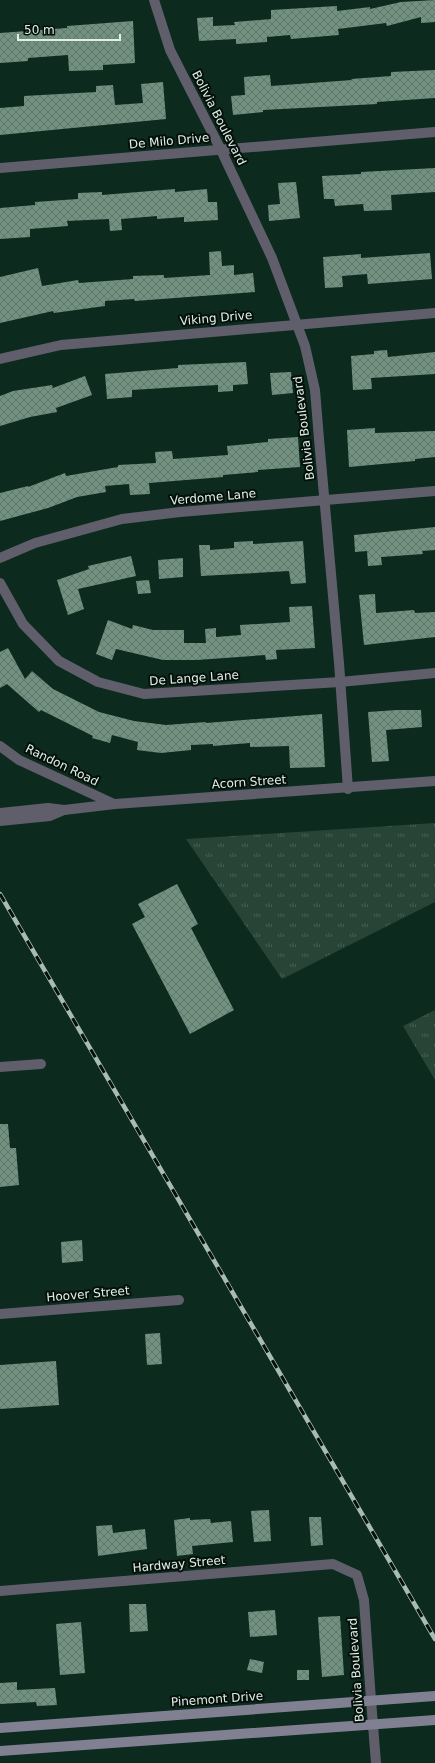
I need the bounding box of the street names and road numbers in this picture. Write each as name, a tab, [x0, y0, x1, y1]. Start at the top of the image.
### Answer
street label: Bolivia Boulevard	[189, 68, 249, 168]
street label: De Milo Drive	[128, 131, 210, 151]
street label: Viking Drive	[179, 308, 253, 328]
street label: Bolivia Boulevard	[291, 375, 317, 481]
street label: Verdome Lane	[169, 486, 257, 508]
street label: De Lange Lane	[149, 668, 239, 688]
street label: Randon Road	[23, 741, 101, 789]
street label: Acorn Street	[211, 772, 287, 792]
street label: Hoover Street	[46, 1283, 130, 1305]
street label: Hardway Street	[132, 1553, 226, 1575]
street label: Bolivia Boulevard	[345, 1617, 367, 1723]
street label: Pinemont Drive	[170, 1689, 264, 1709]

